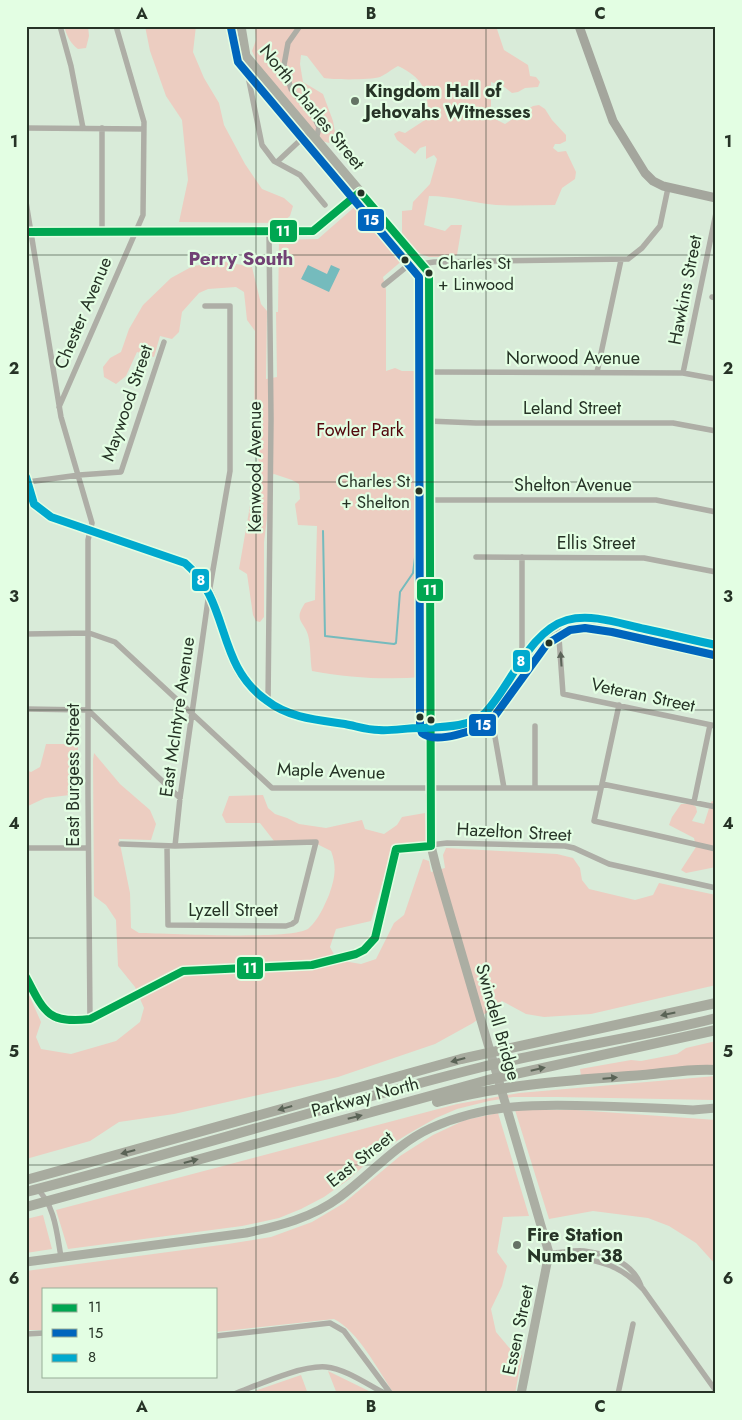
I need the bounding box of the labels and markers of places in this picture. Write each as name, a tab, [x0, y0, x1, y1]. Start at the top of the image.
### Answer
place label: Kingdom Hall of Jehovahs Witnesses	[362, 78, 530, 125]
marker: Kingdom Hall of Jehovahs Witnesses	[349, 95, 361, 107]
unlabelled marker	[356, 188, 366, 198]
place label: Charles St + Linwood	[438, 251, 514, 296]
unlabelled marker	[400, 255, 410, 265]
marker: Charles St + Linwood	[424, 268, 434, 278]
place label: Charles St + Shelton	[337, 469, 410, 514]
marker: Charles St + Shelton	[414, 486, 424, 496]
unlabelled marker	[544, 638, 554, 648]
unlabelled marker	[415, 712, 425, 722]
unlabelled marker	[426, 715, 436, 725]
place label: Fire Station Number 38	[527, 1222, 623, 1269]
marker: Fire Station Number 38	[511, 1239, 523, 1251]

